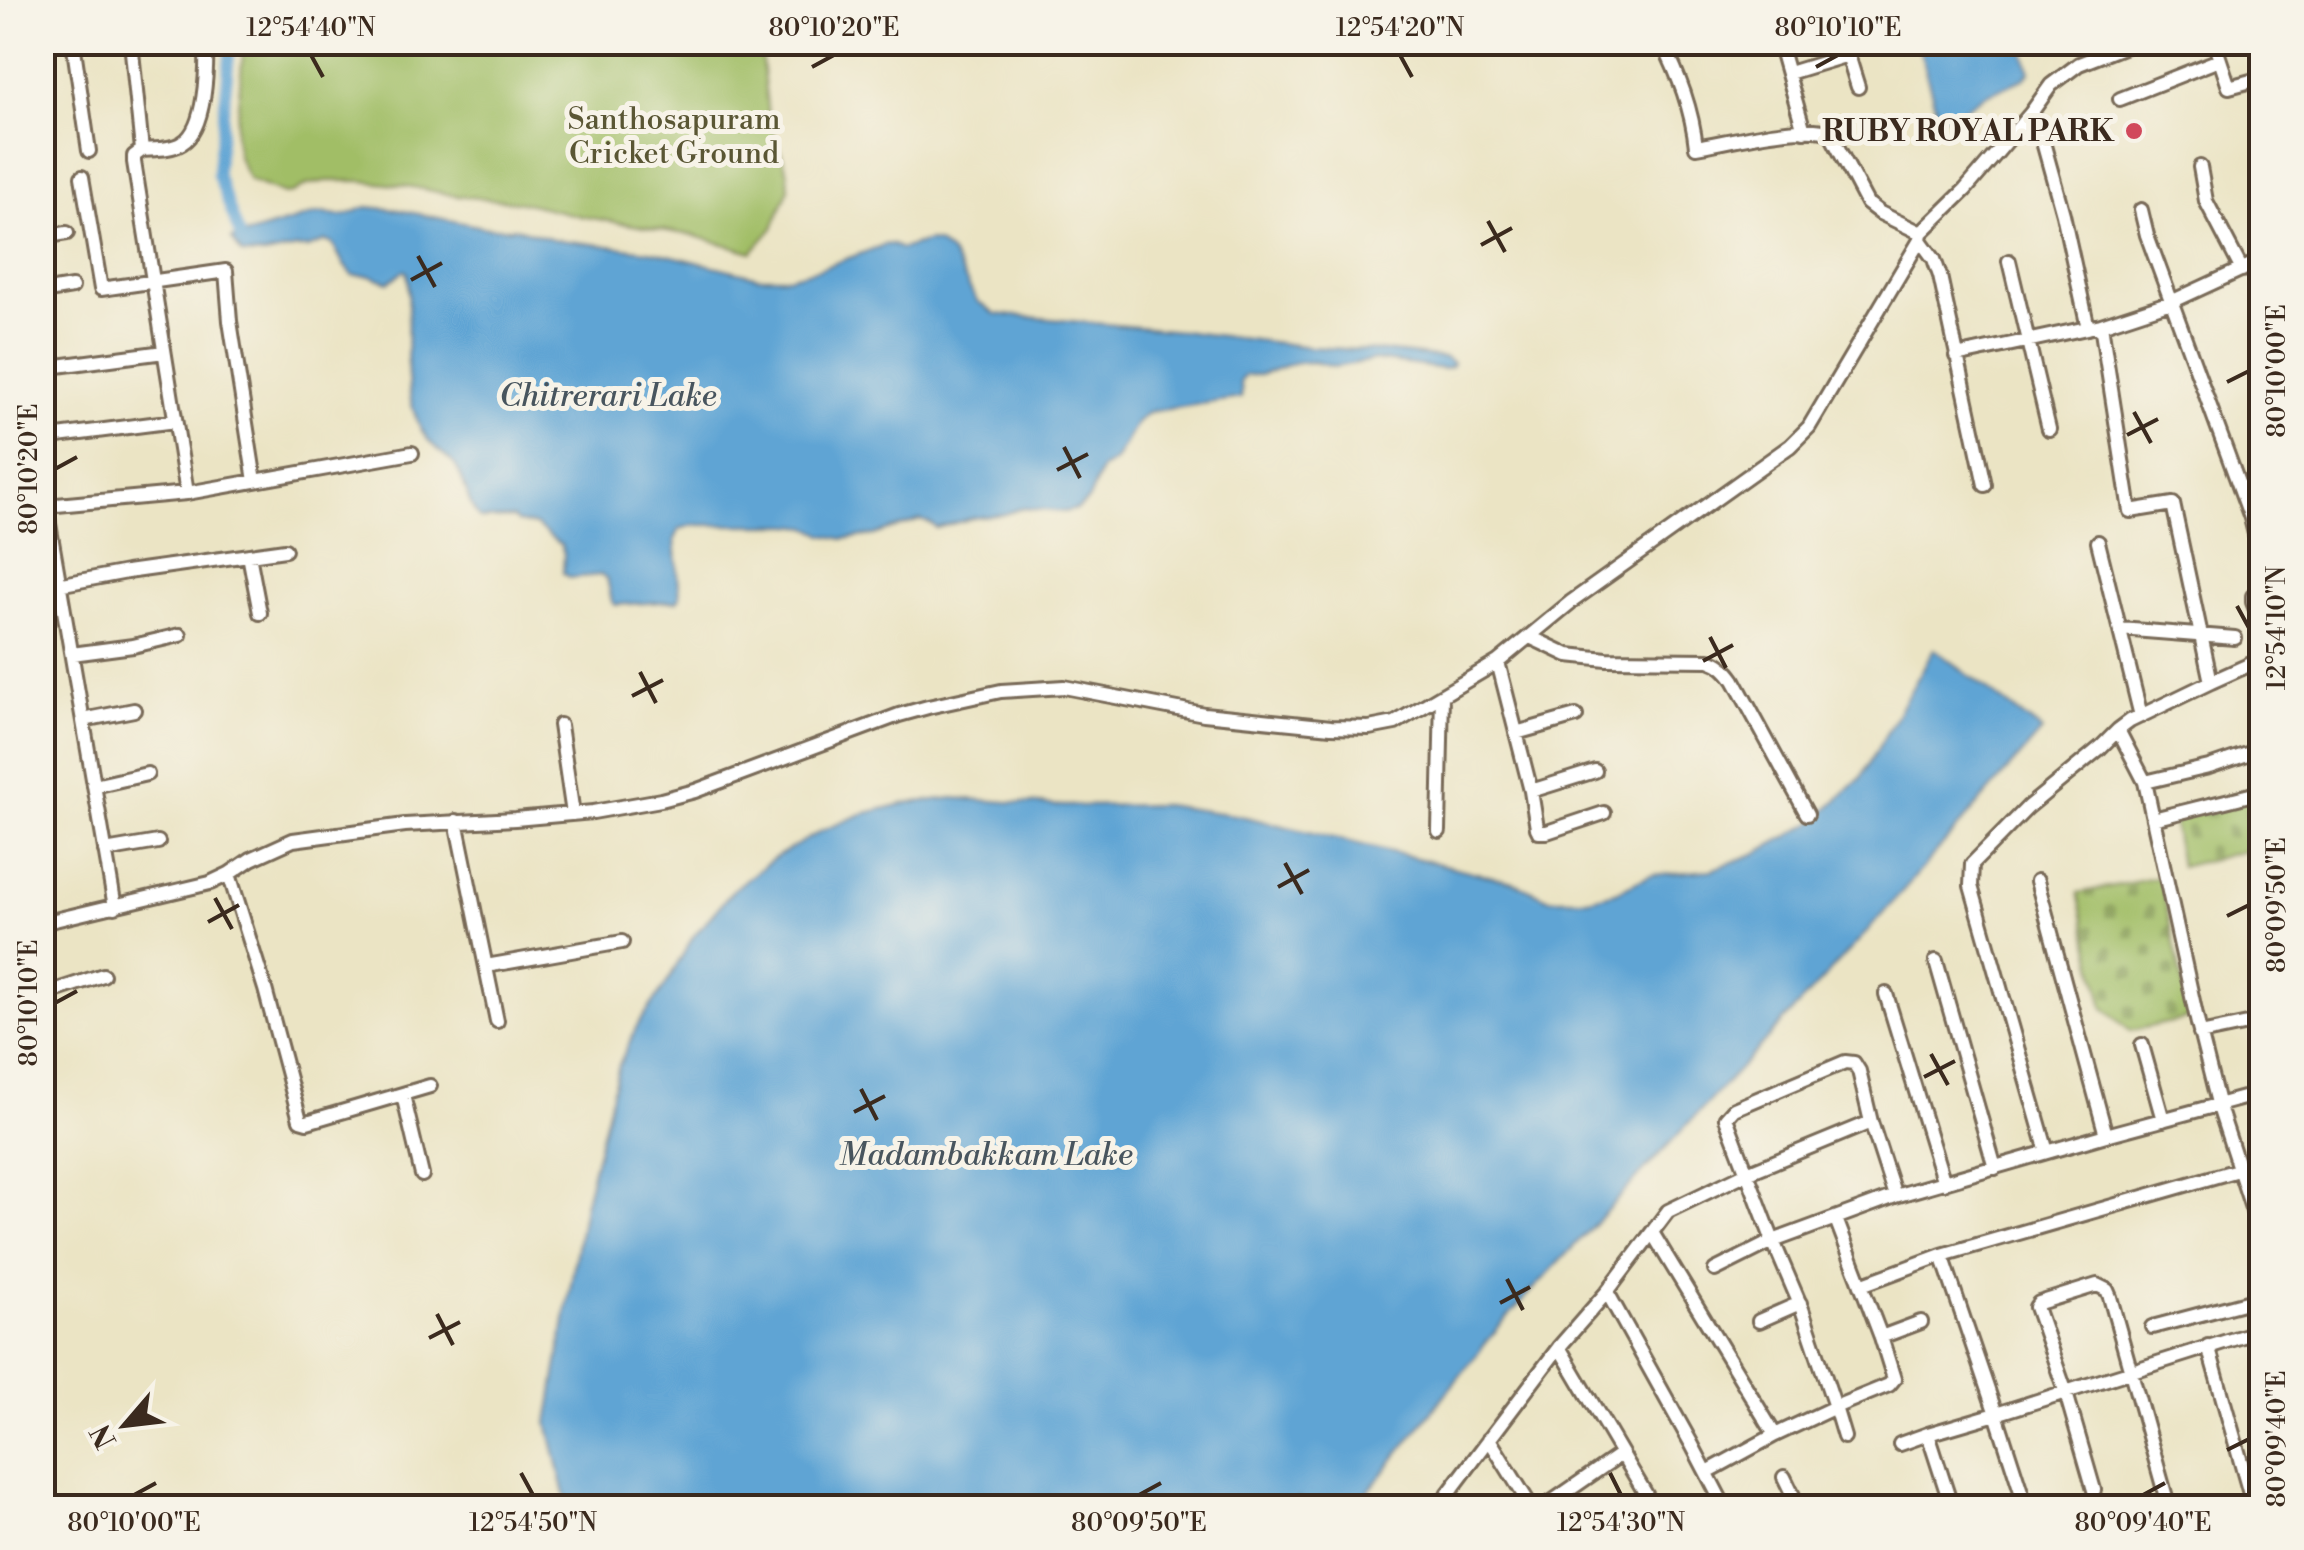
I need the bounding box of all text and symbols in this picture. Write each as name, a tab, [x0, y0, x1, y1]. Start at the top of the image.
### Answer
text: 12°54'40"N	[246, 13, 376, 44]
text: 80°10'20"E	[768, 13, 900, 44]
text: 12°54'20"N	[1336, 13, 1465, 44]
text: 80°10'10"E	[1775, 13, 1901, 44]
park label: Santhosapuram Cricket Ground	[567, 101, 781, 173]
place label: RUBY ROYAL PARK	[1822, 113, 2115, 151]
marker: RUBY ROYAL PARK	[2123, 120, 2145, 142]
text: 80°10'00"E	[2262, 304, 2293, 438]
water label: Chitrerari Lake	[499, 376, 717, 416]
text: 80°10'20"E	[14, 403, 45, 535]
text: 12°54'10"N	[2262, 565, 2293, 690]
text: 80°09'50"E	[2262, 837, 2293, 973]
text: 80°10'10"E	[14, 940, 45, 1066]
water label: Madambakkam Lake	[839, 1135, 1133, 1175]
text: 80°09'40"E	[2262, 1371, 2293, 1507]
north arrow	[75, 1375, 175, 1475]
text: N	[84, 1418, 125, 1454]
text: 80°10'00"E	[67, 1508, 201, 1539]
text: 12°54'50"N	[469, 1508, 597, 1539]
text: 80°09'50"E	[1071, 1508, 1207, 1539]
text: 12°54'30"N	[1557, 1508, 1685, 1539]
text: 80°09'40"E	[2075, 1508, 2211, 1539]

